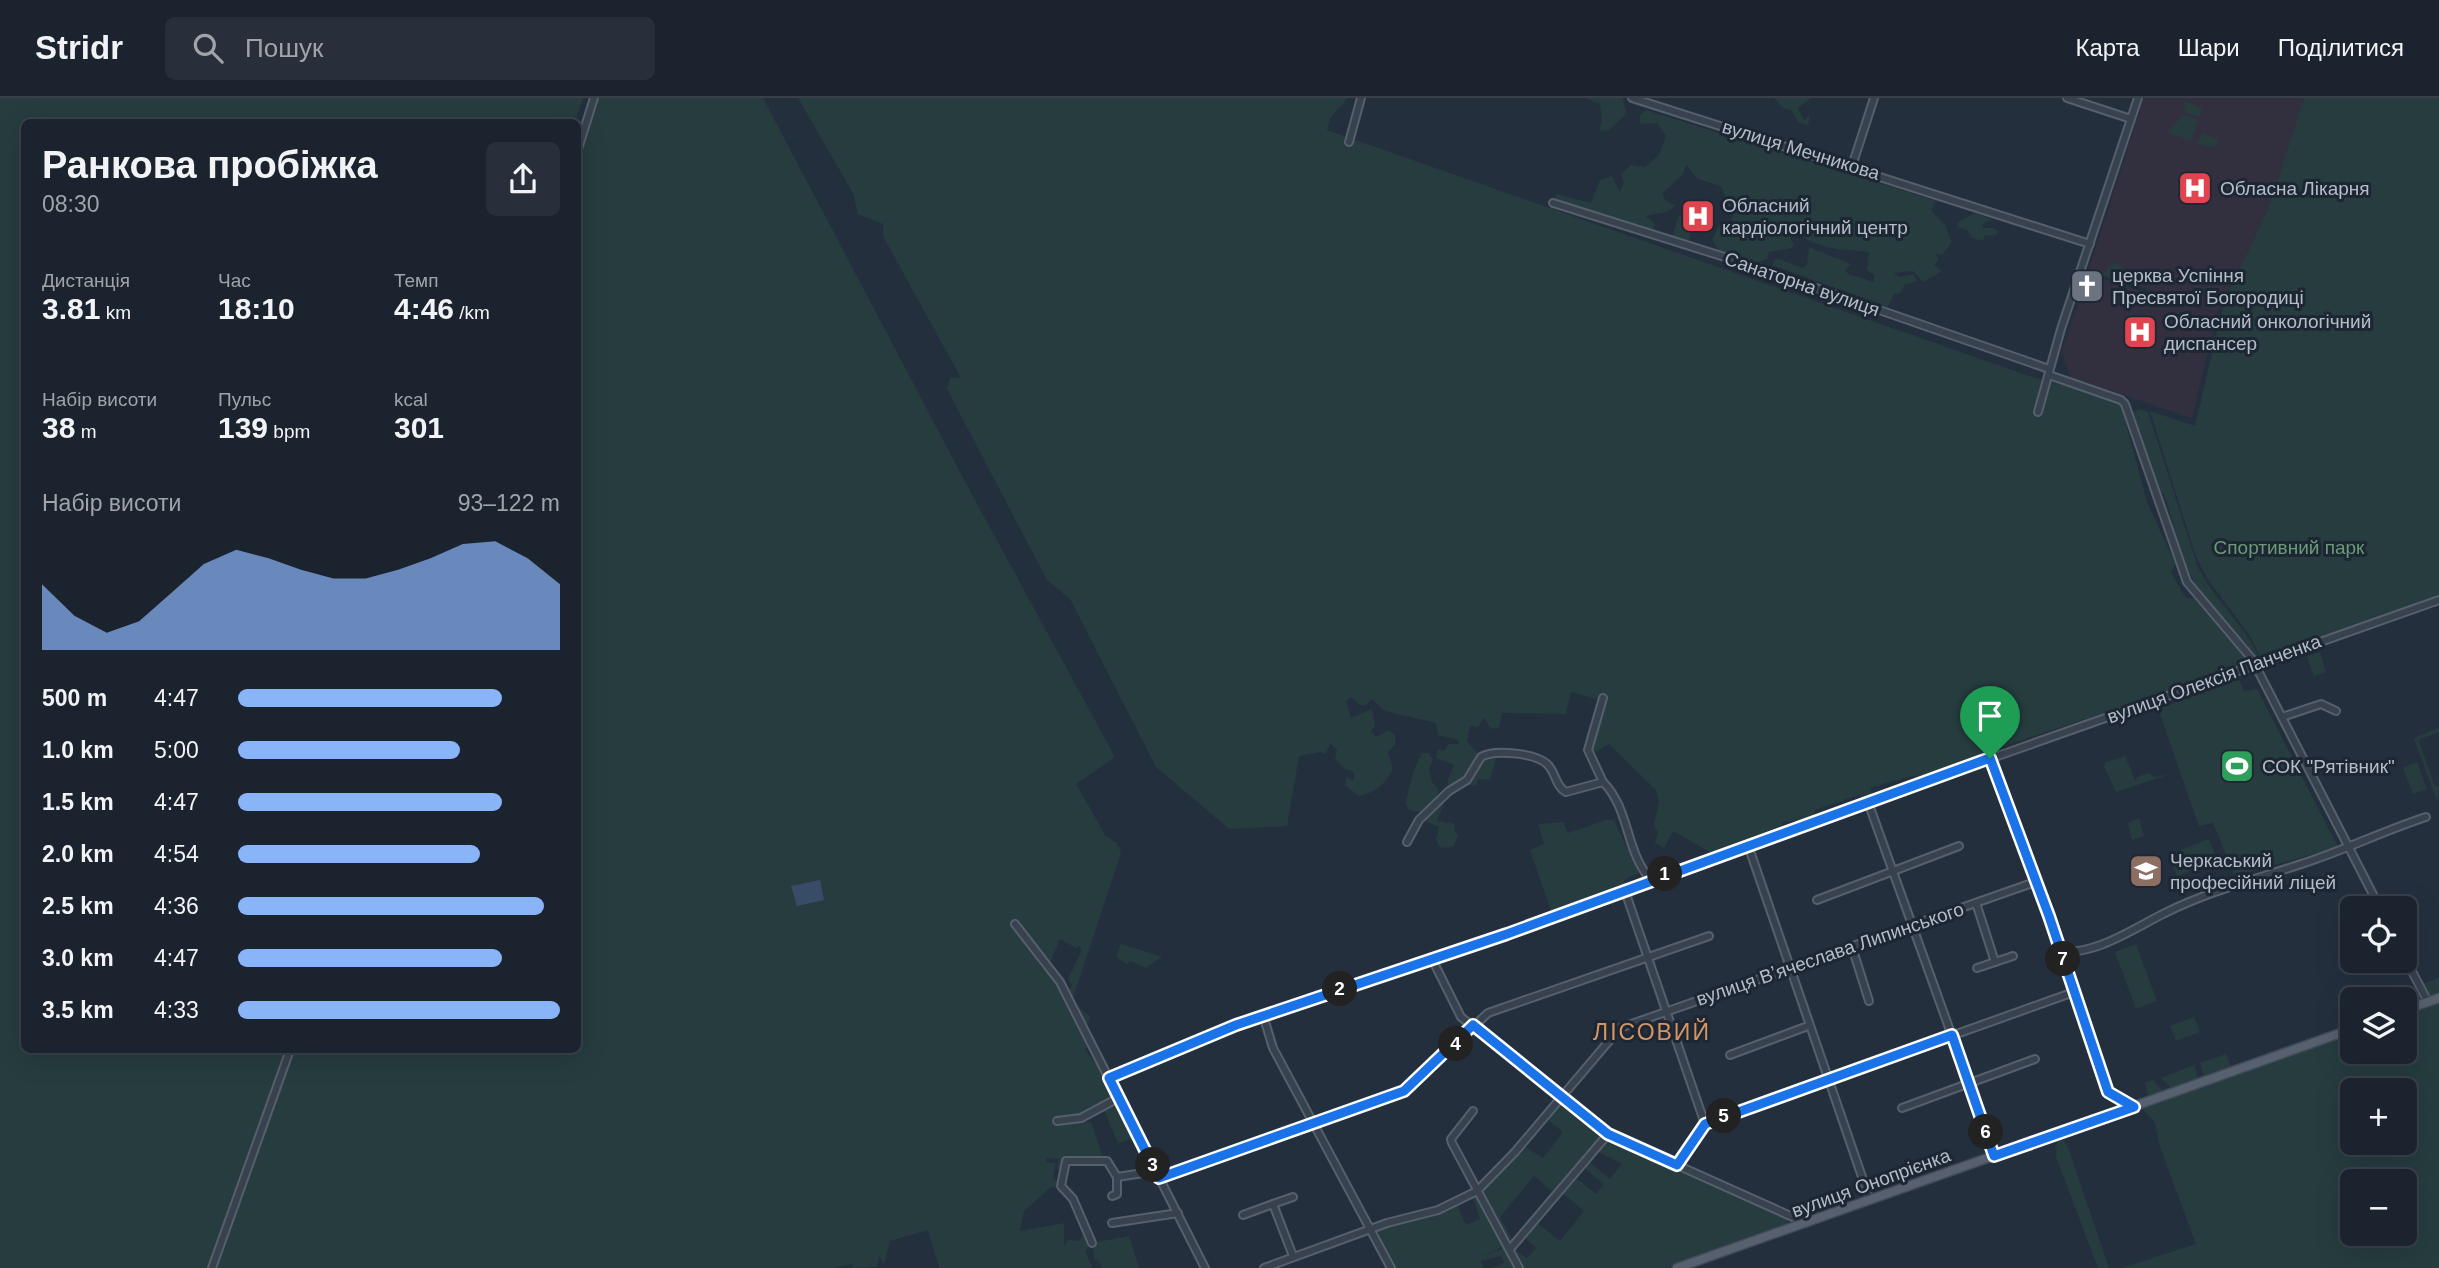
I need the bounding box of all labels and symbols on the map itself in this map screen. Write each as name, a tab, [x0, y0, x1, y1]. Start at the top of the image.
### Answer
street label: вулиця Мечникова	[1720, 116, 1883, 184]
hospital icon: Обласна Лікарня	[2176, 169, 2214, 207]
place label: Обласна Лікарня	[2220, 178, 2370, 199]
place label: Обласний кардіологічний центр	[1722, 195, 1908, 238]
hospital icon: Обласний кардіологічний центр	[1679, 197, 1717, 235]
street label: Санаторна вулиця	[1722, 248, 1882, 320]
place label: церква Успіння Пресвятої Богородиці	[2112, 265, 2304, 308]
church icon: церква Успіння Пресвятої Богородиці	[2068, 267, 2106, 305]
place label: Обласний онкологічний диспансер	[2164, 311, 2371, 354]
hospital icon: Обласний онкологічний диспансер	[2121, 313, 2159, 351]
park label: Спортивний парк	[2214, 537, 2365, 558]
street label: вулиця Олексія Панченка	[2104, 630, 2324, 728]
pin	[1960, 686, 2020, 758]
sports icon: СОК "Рятівник"	[2218, 747, 2256, 785]
place label: СОК "Рятівник"	[2262, 756, 2395, 777]
place label: Черкаський професійний ліцей	[2170, 850, 2336, 893]
school or university icon: Черкаський професійний ліцей	[2127, 852, 2165, 890]
pin: 1	[1648, 856, 1682, 892]
street label: вулиця Вʼячеслава Липинського	[1694, 898, 1966, 1010]
pin: 7	[2046, 942, 2080, 976]
pin: 2	[1322, 972, 1358, 1006]
district label: ЛІСОВИЙ	[1593, 1018, 1711, 1045]
pin: 4	[1438, 1026, 1474, 1062]
pin: 5	[1706, 1098, 1742, 1134]
pin: 6	[1968, 1114, 2004, 1150]
street label: вулиця Онопрієнка	[1789, 1144, 1954, 1221]
pin: 3	[1136, 1148, 1170, 1182]

